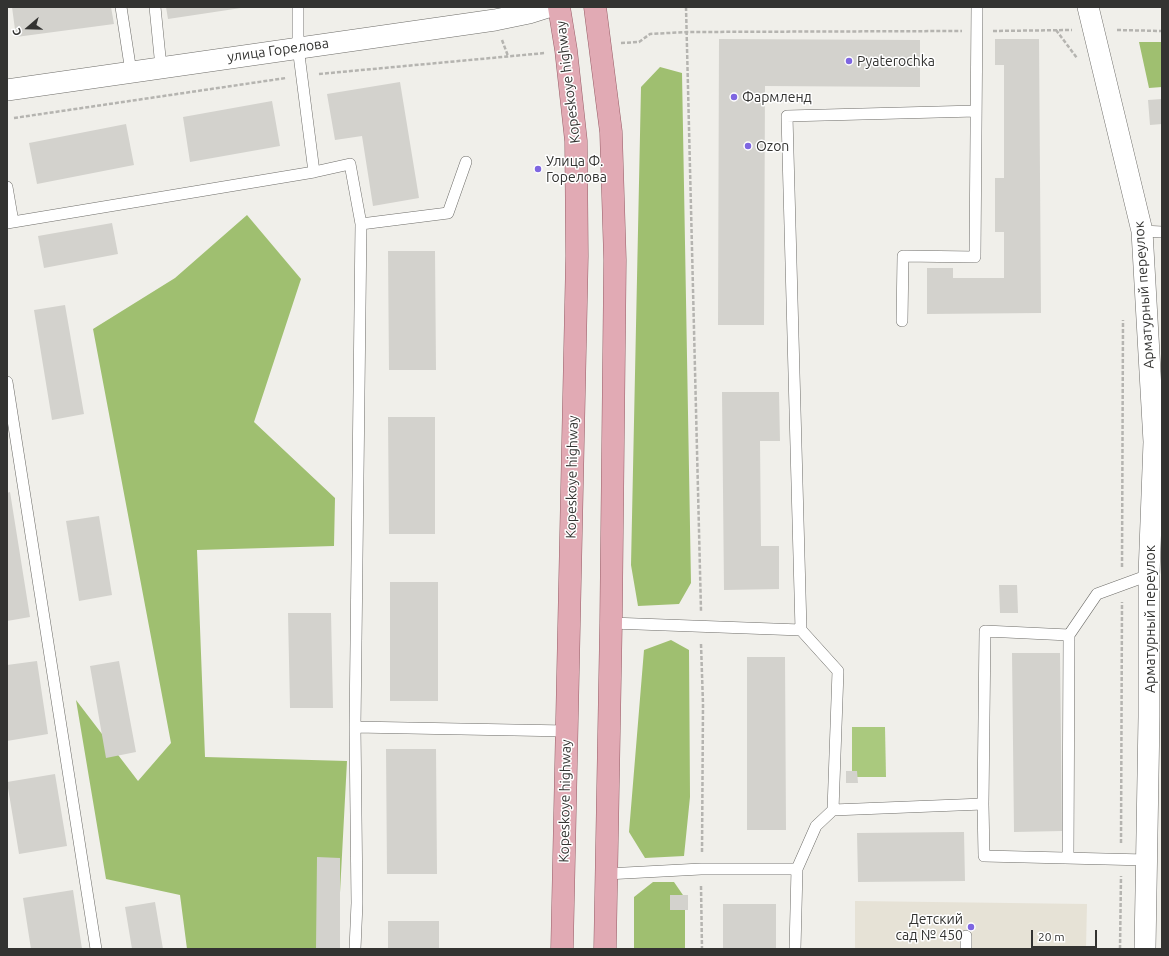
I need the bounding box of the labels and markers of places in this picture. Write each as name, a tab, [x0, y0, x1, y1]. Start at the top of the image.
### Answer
place label: Pyaterochka	[857, 53, 935, 69]
marker: Pyaterochka	[844, 56, 854, 66]
place label: Фармленд	[742, 89, 812, 105]
marker: Фармленд	[729, 92, 739, 102]
place label: Ozon	[756, 138, 789, 154]
marker: Ozon	[743, 141, 753, 151]
place label: Улица Ф. Горелова	[546, 153, 607, 186]
marker: Улица Ф. Горелова	[533, 164, 543, 174]
place label: Детский сад № 450	[896, 911, 963, 944]
marker: Детский сад № 450	[966, 922, 976, 932]

